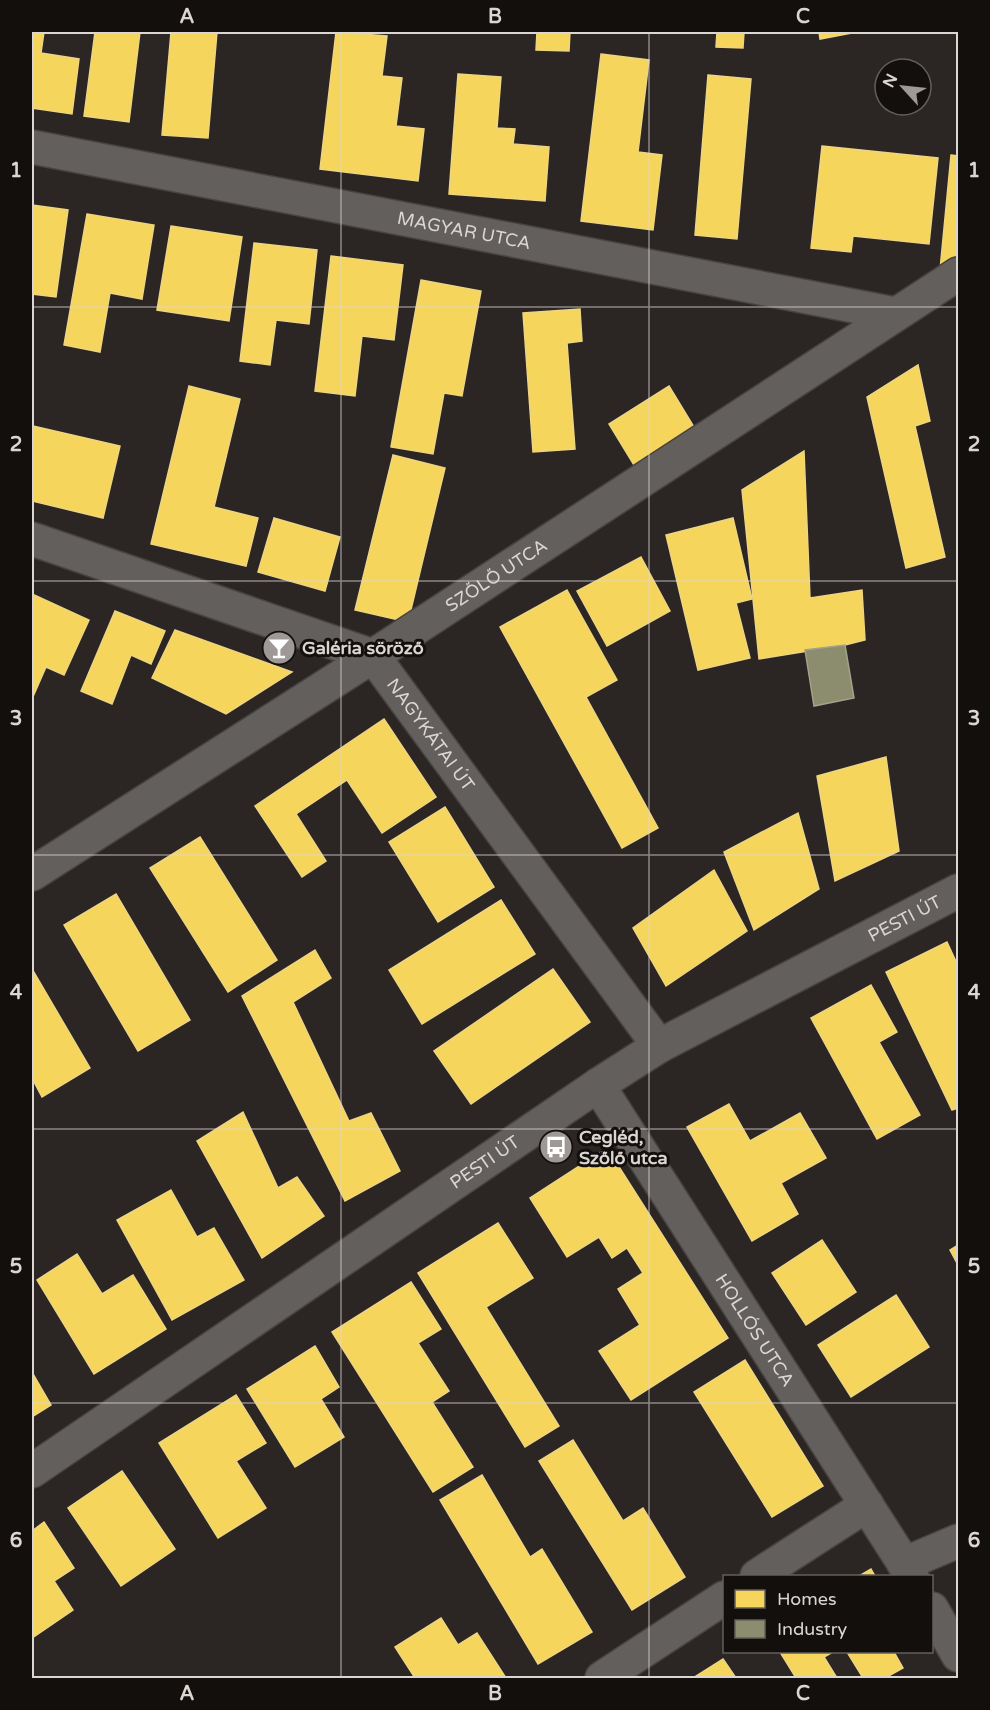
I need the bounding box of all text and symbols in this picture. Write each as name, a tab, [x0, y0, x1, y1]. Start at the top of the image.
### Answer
text: A	[180, 5, 195, 29]
text: B	[488, 5, 502, 29]
text: C	[796, 5, 810, 29]
north arrow	[873, 57, 933, 117]
text: N	[879, 70, 902, 91]
text: 1	[10, 159, 22, 183]
text: 1	[968, 159, 980, 183]
street label: MAGYAR UTCA	[395, 207, 533, 254]
text: 2	[10, 433, 22, 457]
text: 2	[968, 433, 980, 457]
street label: SZŐLŐ UTCA	[441, 534, 551, 617]
bar icon: Galéria söröző	[261, 630, 297, 666]
place label: Galéria söröző	[302, 637, 424, 659]
street label: NAGYKÁTAI ÚT	[382, 674, 479, 795]
text: 3	[10, 707, 22, 731]
text: 3	[968, 707, 980, 731]
street label: PESTI ÚT	[864, 891, 945, 947]
text: 4	[10, 981, 23, 1005]
text: 4	[968, 981, 981, 1005]
place label: Cegléd, Szőlő utca	[579, 1126, 668, 1169]
bus stop icon: Cegléd, Szőlő utca	[538, 1129, 574, 1165]
street label: PESTI ÚT	[446, 1131, 524, 1194]
text: 5	[10, 1255, 22, 1279]
text: 5	[968, 1255, 980, 1279]
street label: HOLLÓS UTCA	[711, 1270, 799, 1391]
text: 6	[10, 1529, 22, 1553]
text: 6	[968, 1529, 980, 1553]
legend	[723, 1575, 933, 1653]
text: Homes	[777, 1588, 837, 1610]
text: Industry	[777, 1618, 848, 1640]
text: A	[180, 1682, 195, 1706]
text: B	[488, 1682, 502, 1706]
text: C	[796, 1682, 810, 1706]

